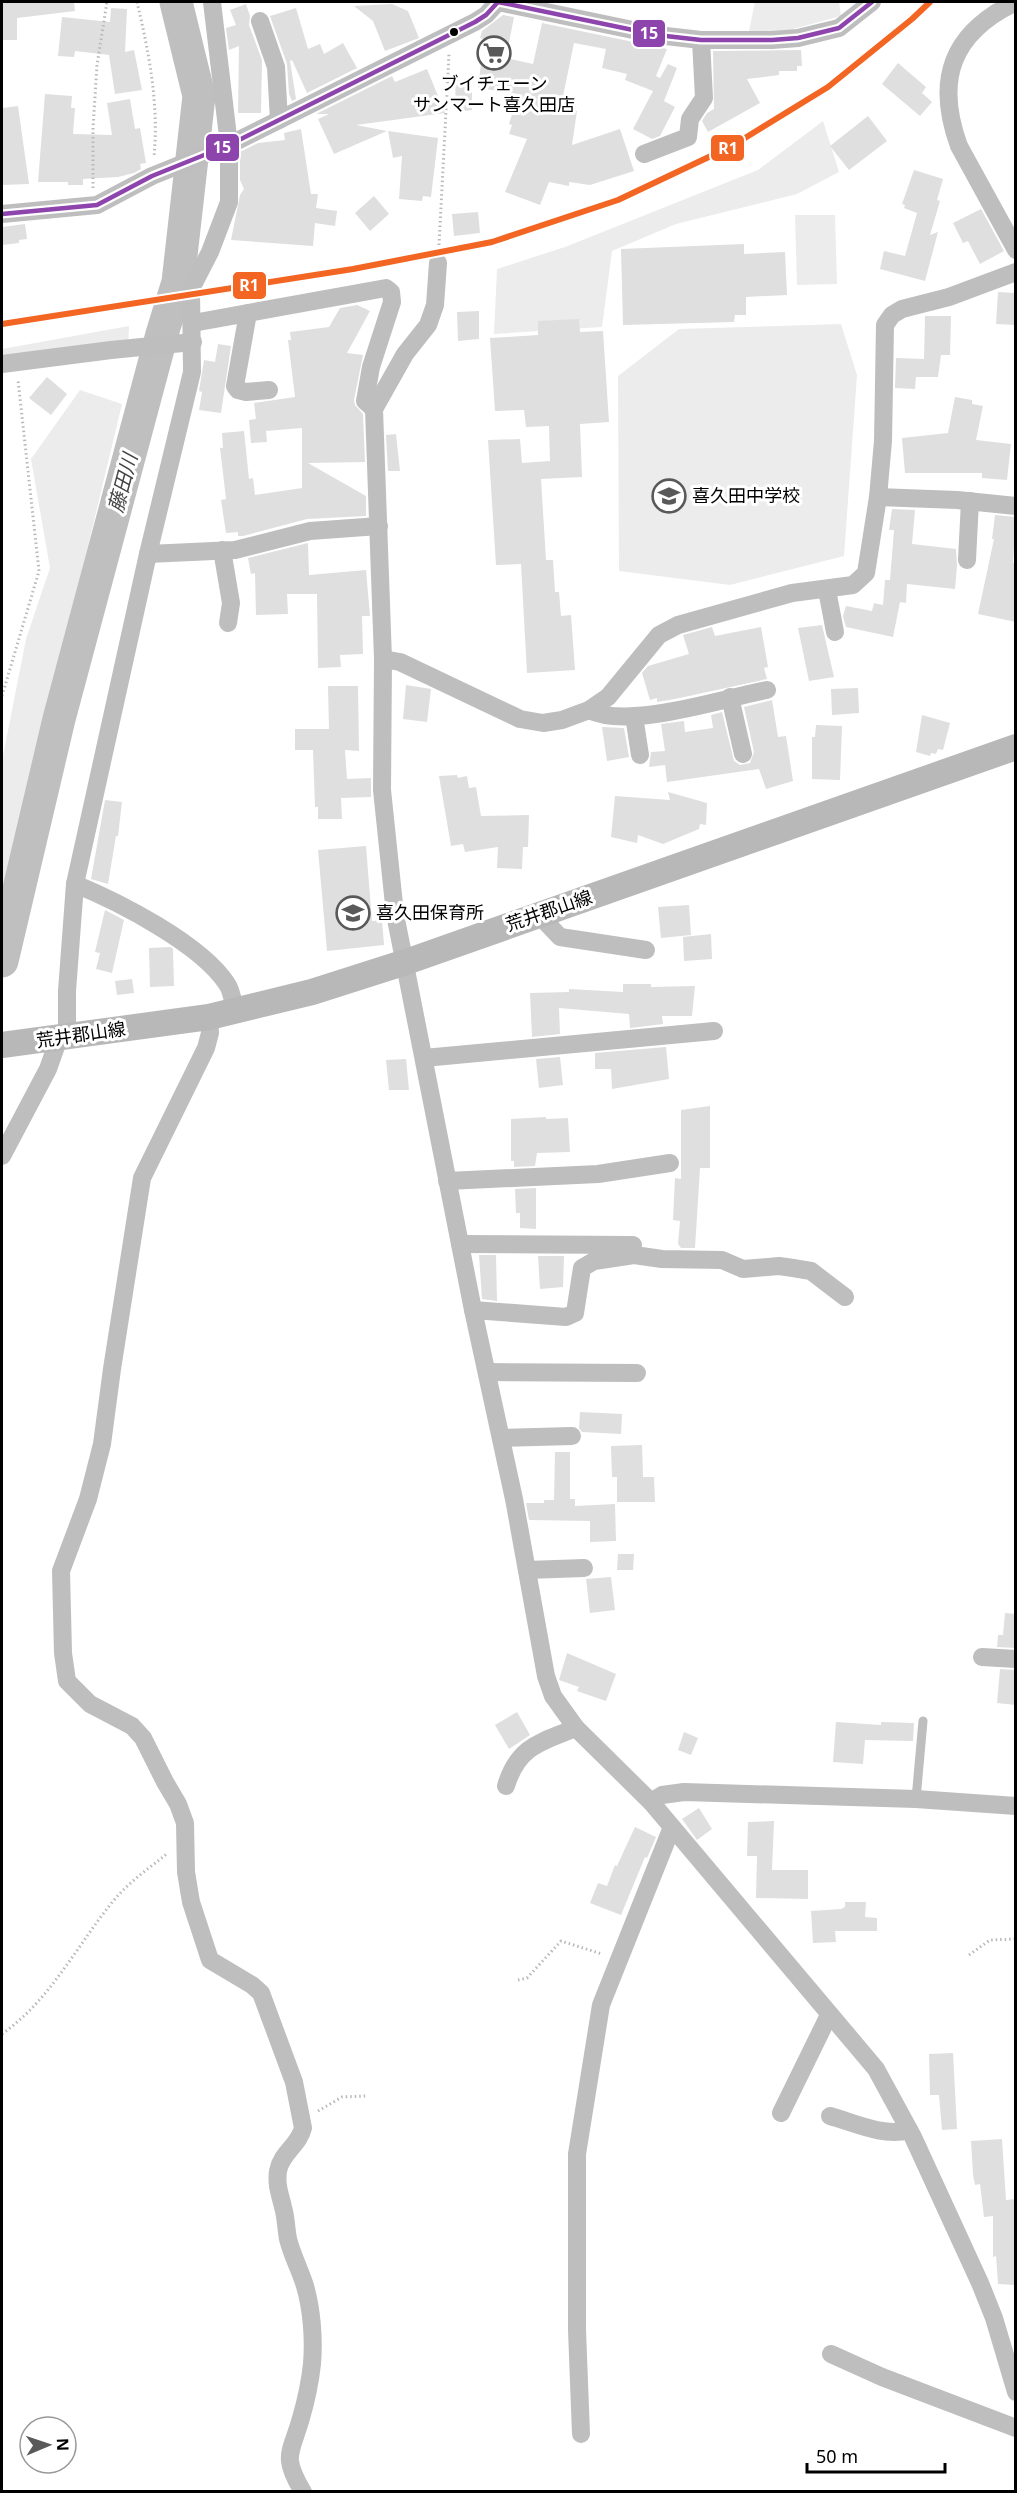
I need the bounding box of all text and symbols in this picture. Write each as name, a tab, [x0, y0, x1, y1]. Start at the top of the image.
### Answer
line badge: 15	[632, 19, 666, 48]
text: 15	[640, 22, 658, 44]
unlabelled marker	[448, 26, 460, 38]
supermarket icon: ブイチェーン サンマート喜久田店	[476, 35, 512, 71]
place label: ブイチェーン サンマート喜久田店	[413, 71, 575, 116]
line badge: 15	[205, 133, 240, 162]
line badge: R1	[710, 134, 745, 162]
text: 15	[213, 136, 231, 158]
text: R1	[718, 137, 738, 159]
line badge: R1	[232, 271, 267, 300]
text: R1	[239, 274, 259, 296]
water label: 藤田川	[102, 448, 144, 515]
school or university icon: 喜久田中学校	[651, 478, 687, 514]
place label: 喜久田中学校	[692, 483, 800, 507]
street label: 荒井郡山線	[502, 884, 595, 936]
school or university icon: 喜久田保育所	[335, 895, 371, 931]
place label: 喜久田保育所	[376, 900, 484, 924]
street label: 荒井郡山線	[35, 1016, 127, 1052]
north arrow	[18, 2415, 78, 2475]
scale bar	[807, 2436, 945, 2474]
text: N	[52, 2438, 74, 2451]
text: 50 m	[816, 2444, 858, 2468]

